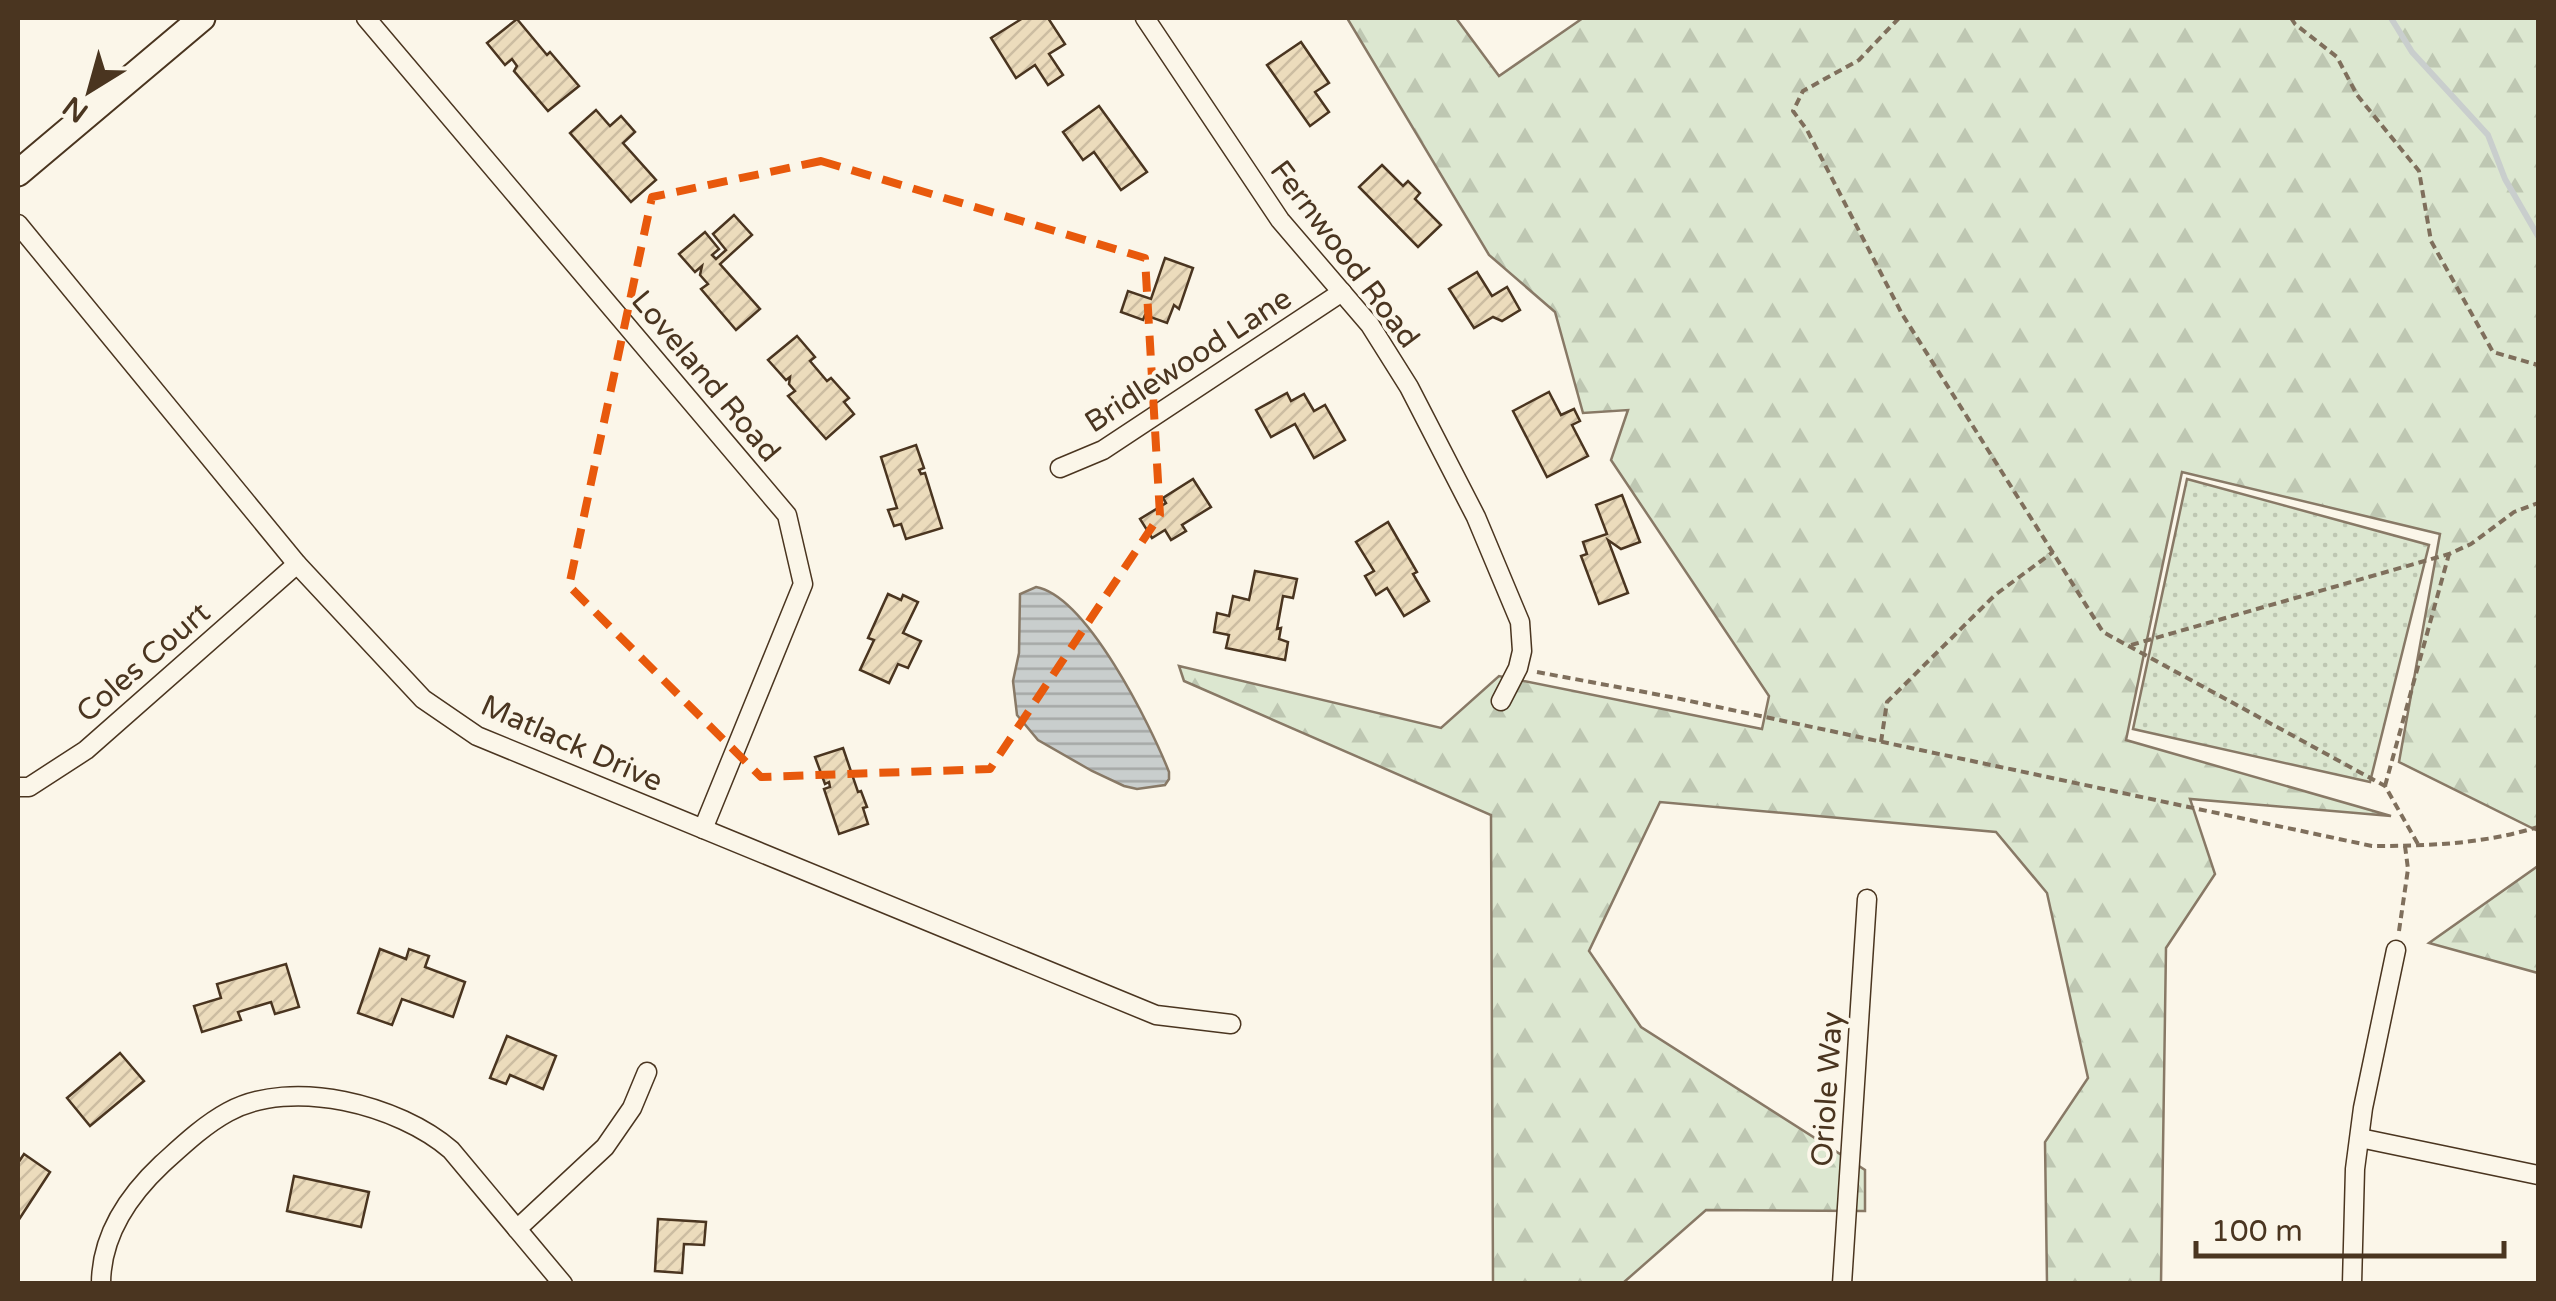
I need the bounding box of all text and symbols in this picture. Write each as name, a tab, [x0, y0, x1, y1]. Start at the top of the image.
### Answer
north arrow	[40, 40, 140, 140]
text: N	[56, 89, 95, 130]
street label: Fernwood Road	[1262, 153, 1427, 356]
street label: Bridlewood Lane	[1078, 280, 1299, 441]
street label: Loveland Road	[623, 283, 788, 470]
street label: Coles Court	[69, 594, 218, 730]
street label: Matlack Drive	[475, 687, 669, 800]
street label: Oriole Way	[1804, 1010, 1851, 1168]
scale bar	[2196, 1196, 2504, 1258]
text: 100 m	[2211, 1213, 2303, 1250]

